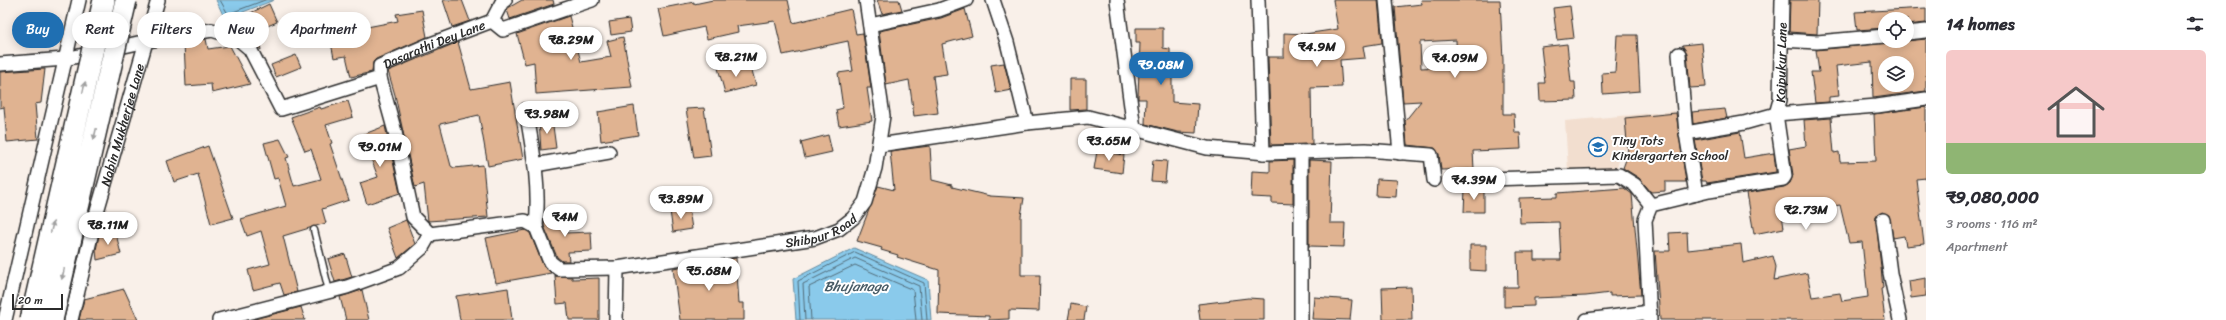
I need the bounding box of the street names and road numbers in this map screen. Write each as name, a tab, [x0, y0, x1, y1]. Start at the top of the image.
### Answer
street label: Dasarathi Dey Lane	[379, 13, 489, 75]
street label: Koipukur Lane	[1769, 22, 1794, 103]
street label: Nabin Mukherjee Lane	[94, 60, 151, 189]
street label: Shibpur Road	[784, 207, 863, 254]

